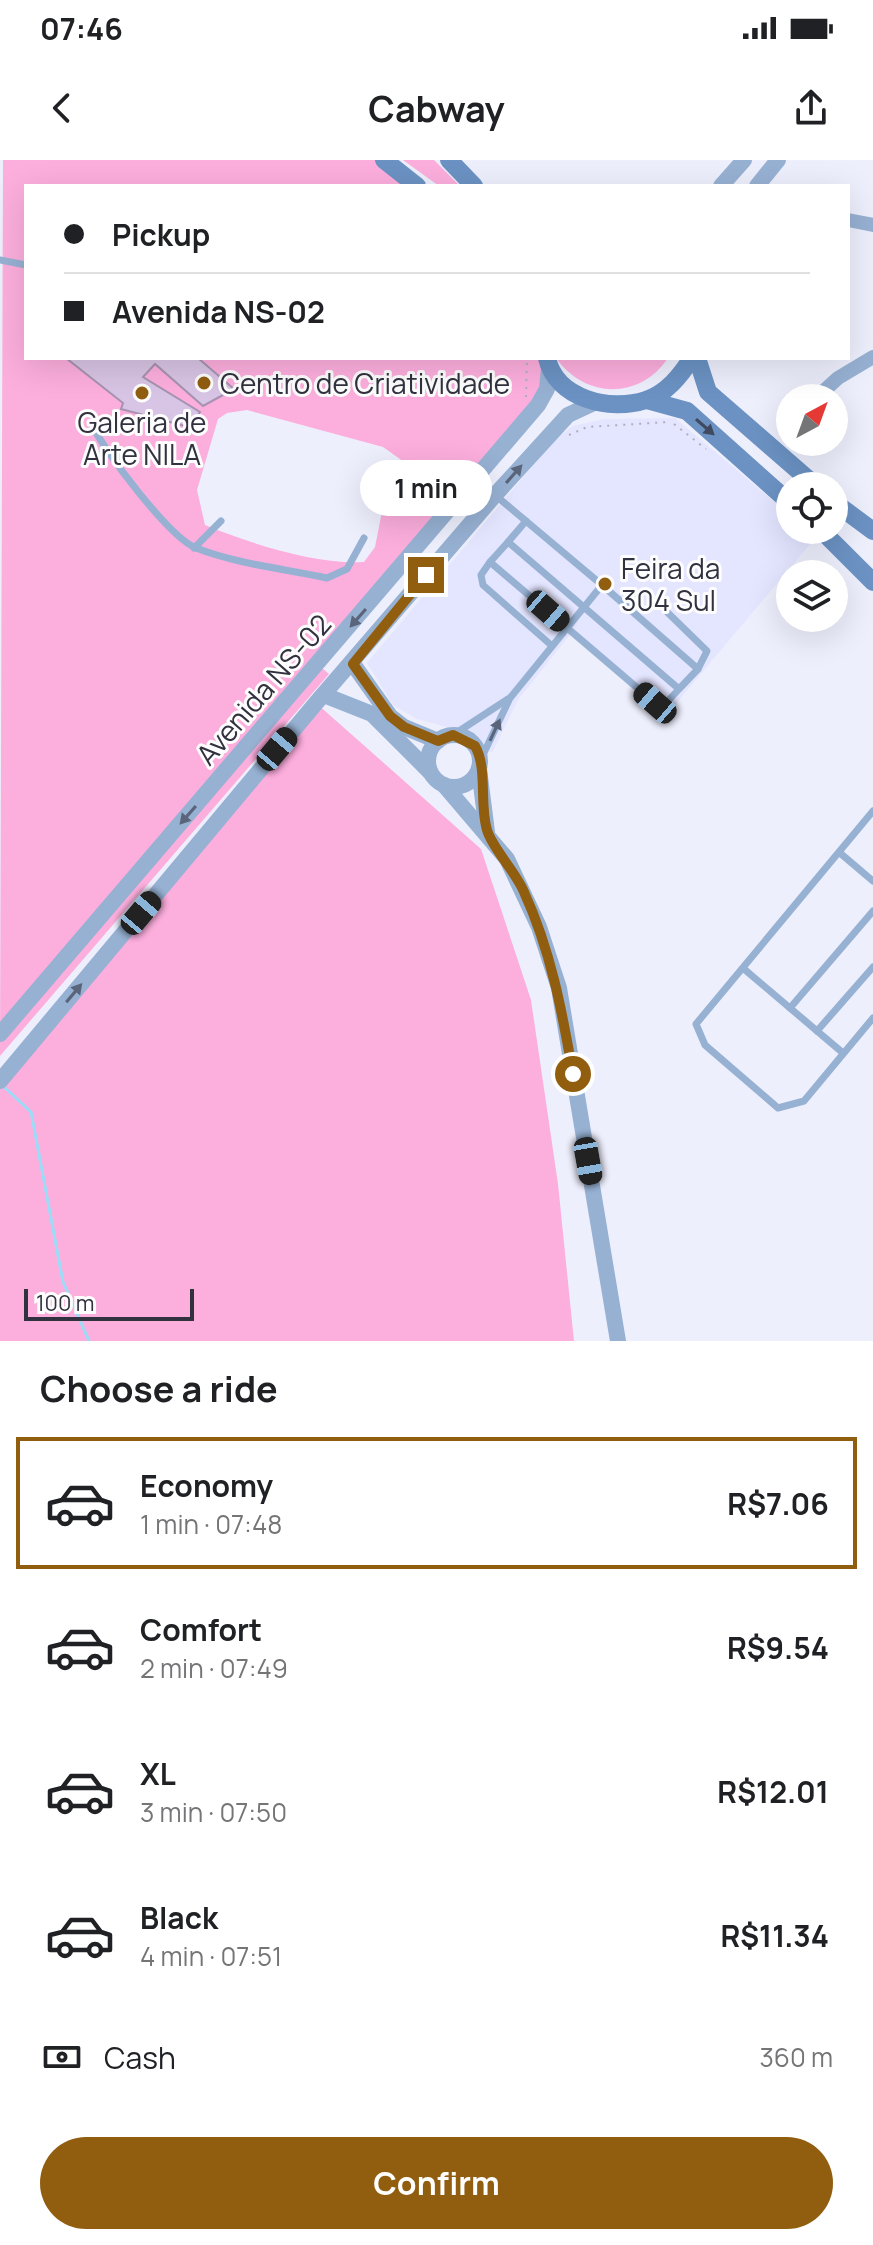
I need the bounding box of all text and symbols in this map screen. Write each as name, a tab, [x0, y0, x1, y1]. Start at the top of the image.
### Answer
text: 07:46	[40, 8, 123, 49]
text: Cabway	[368, 84, 505, 133]
icon: back	[40, 86, 84, 130]
icon: share	[789, 86, 833, 130]
text: Pickup	[112, 214, 210, 255]
text: Avenida NS-02	[112, 291, 325, 332]
place label: Centro de Criatividade	[220, 364, 510, 402]
marker: Centro de Criatividade	[195, 374, 213, 392]
marker: Galeria de Arte NILA	[133, 384, 151, 402]
north arrow	[776, 384, 848, 456]
map controls	[776, 384, 848, 632]
place label: Galeria de Arte NILA	[78, 403, 206, 473]
one-way arrow	[695, 418, 715, 435]
callout: 1 min	[360, 459, 492, 515]
one-way arrow	[505, 465, 522, 485]
text: 1 min	[394, 470, 458, 506]
button: locate	[776, 472, 848, 544]
place label: Feira da 304 Sul	[621, 549, 720, 619]
route end	[408, 557, 444, 593]
button: layers	[776, 560, 848, 632]
marker: Feira da 304 Sul	[596, 575, 614, 593]
car	[522, 586, 574, 636]
street label: Avenida NS-02	[187, 605, 339, 773]
one-way arrow	[350, 608, 367, 628]
car	[629, 678, 681, 728]
one-way arrow	[489, 718, 502, 741]
car	[252, 723, 302, 775]
one-way arrow	[180, 806, 198, 825]
car	[116, 887, 166, 939]
one-way arrow	[65, 983, 82, 1003]
route start	[555, 1056, 591, 1092]
car	[572, 1135, 604, 1187]
scale bar	[24, 1285, 194, 1321]
text: 100 m	[36, 1288, 94, 1318]
text: Choose a ride	[40, 1364, 278, 1413]
text: Economy	[140, 1465, 273, 1506]
icon: car	[44, 1467, 116, 1539]
text: R$7.06	[727, 1483, 829, 1524]
text: 1 min · 07:48	[140, 1506, 282, 1542]
text: Comfort	[140, 1609, 262, 1650]
icon: car	[44, 1611, 116, 1683]
text: R$9.54	[727, 1627, 829, 1668]
text: 2 min · 07:49	[140, 1650, 288, 1686]
text: XL	[140, 1753, 176, 1794]
icon: car	[44, 1755, 116, 1827]
text: R$12.01	[717, 1771, 829, 1812]
text: 3 min · 07:50	[140, 1794, 287, 1830]
text: Black	[140, 1897, 218, 1938]
icon: car	[44, 1899, 116, 1971]
text: R$11.34	[720, 1915, 829, 1956]
text: 4 min · 07:51	[140, 1938, 282, 1974]
icon: cash	[40, 2035, 84, 2079]
text: Cash	[104, 2037, 176, 2078]
text: 360 m	[759, 2039, 833, 2075]
button: Confirm	[40, 2137, 833, 2229]

